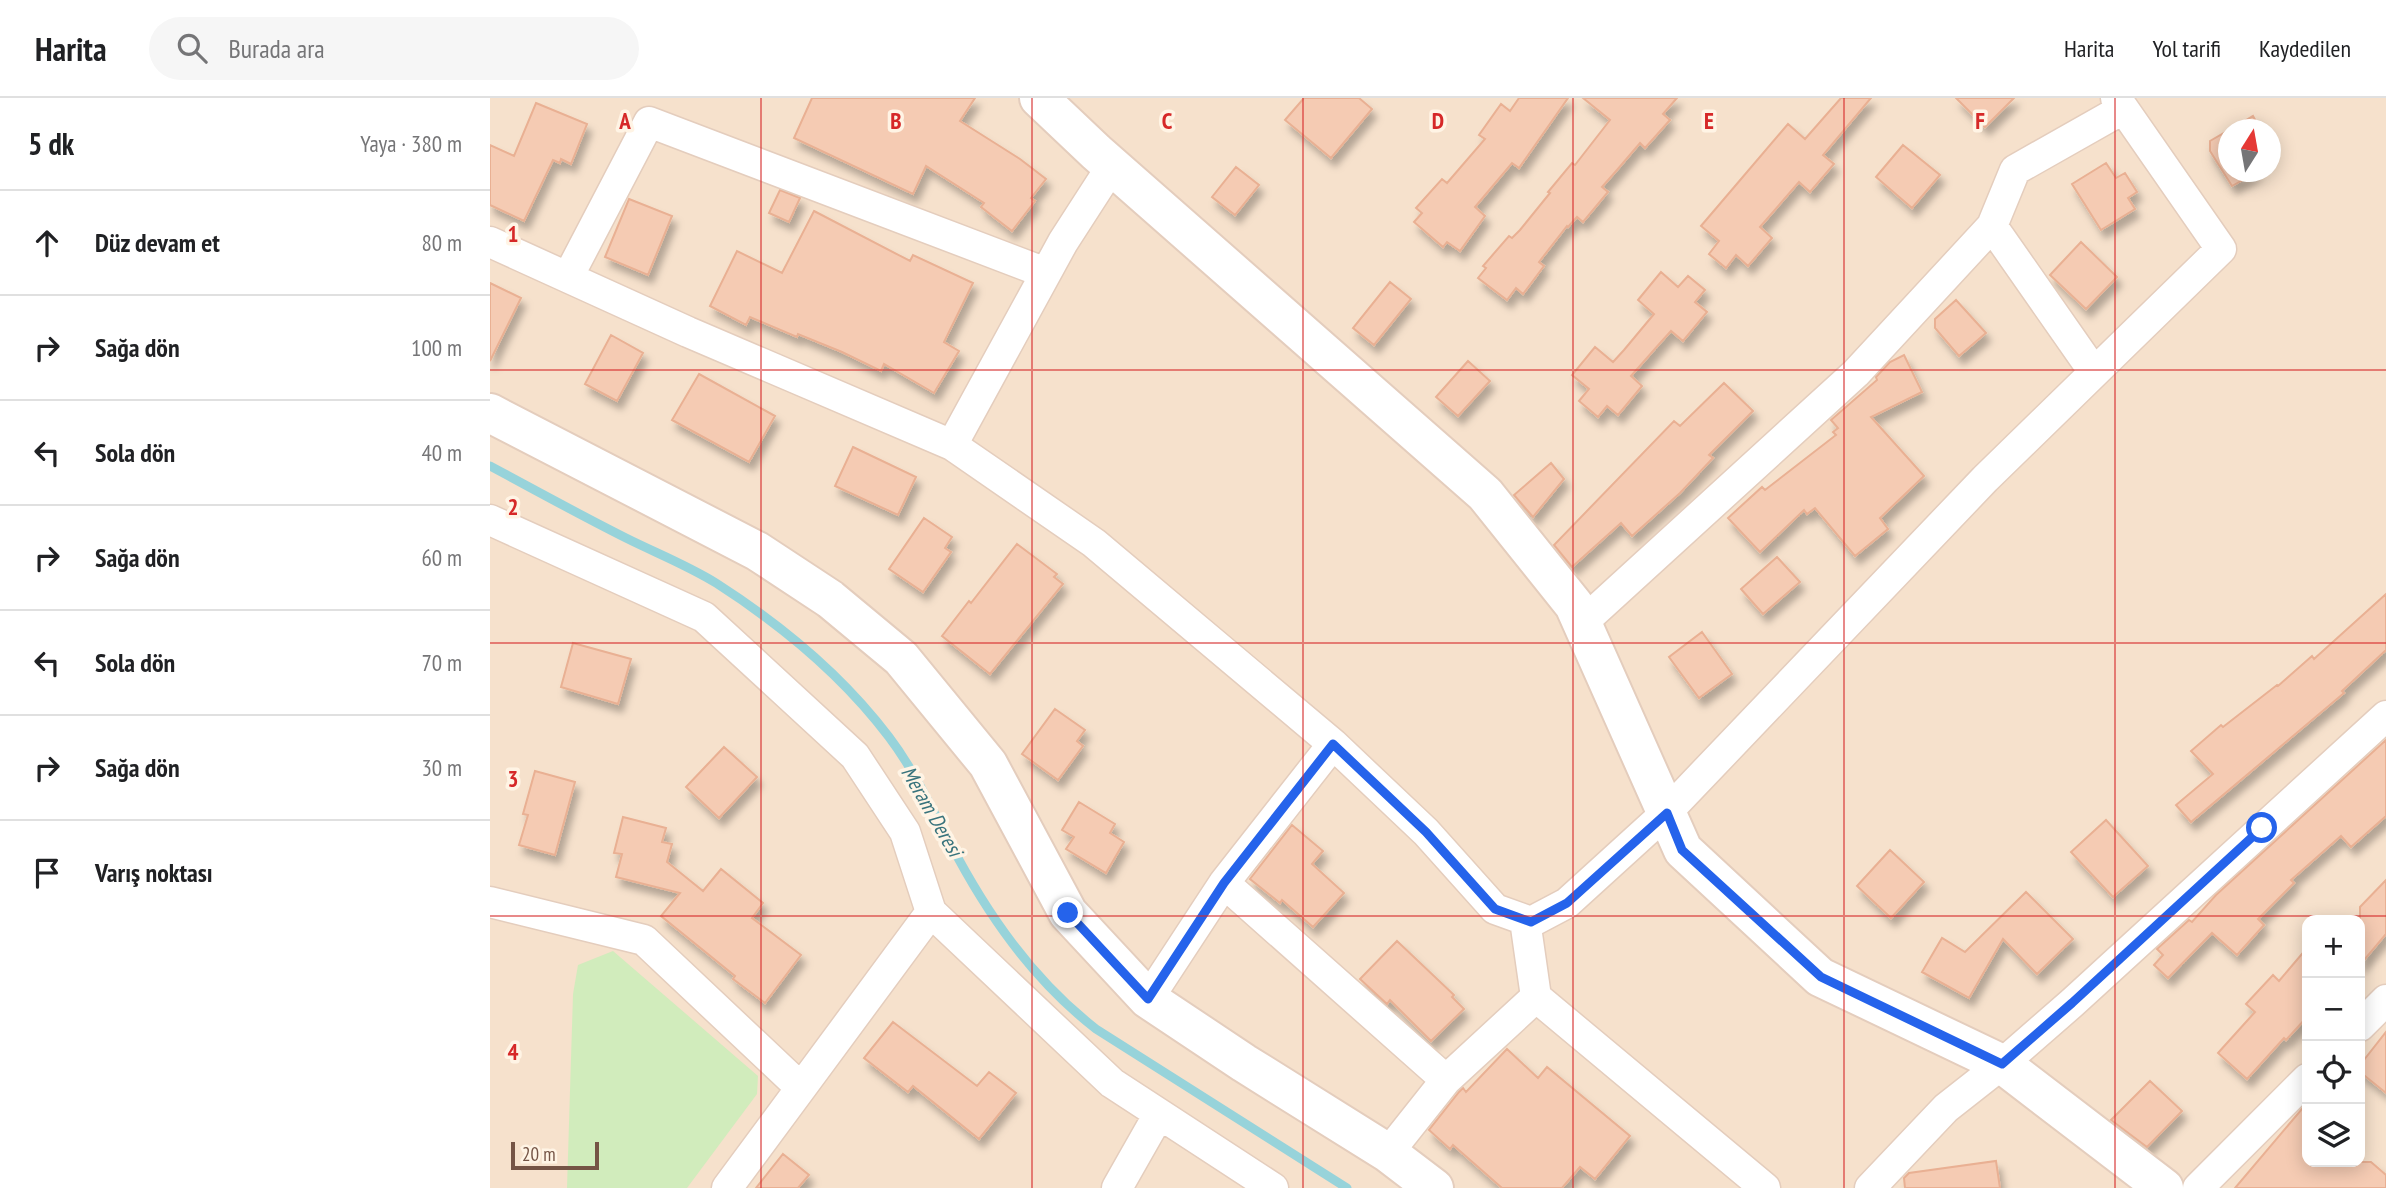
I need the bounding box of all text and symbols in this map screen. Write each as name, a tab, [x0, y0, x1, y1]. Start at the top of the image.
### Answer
search box	[149, 17, 639, 80]
text: Harita	[35, 27, 107, 70]
icon: search	[173, 29, 211, 67]
text: Burada ara	[229, 32, 325, 65]
text: Harita	[2064, 33, 2114, 64]
text: Yol tarifi	[2152, 33, 2221, 64]
text: Kaydedilen	[2259, 33, 2351, 64]
text: A	[618, 106, 631, 135]
text: B	[890, 106, 902, 135]
text: C	[1162, 106, 1173, 135]
text: D	[1432, 106, 1444, 135]
text: E	[1704, 106, 1714, 135]
text: F	[1975, 106, 1985, 135]
north arrow	[2218, 119, 2281, 182]
text: 5 dk	[28, 124, 74, 163]
text: Yaya · 380 m	[360, 129, 462, 158]
text: 1	[508, 219, 519, 248]
icon: ahead	[28, 224, 66, 262]
text: Düz devam et	[95, 226, 220, 259]
text: 80 m	[421, 228, 462, 257]
icon: right	[28, 329, 66, 367]
text: Sağa dön	[95, 331, 180, 364]
text: 100 m	[411, 333, 462, 362]
icon: left	[28, 434, 66, 472]
text: Sola dön	[95, 436, 175, 469]
text: 40 m	[421, 438, 462, 467]
text: 2	[508, 492, 519, 521]
icon: right	[28, 539, 66, 577]
text: Sağa dön	[95, 541, 180, 574]
text: 60 m	[421, 543, 462, 572]
icon: left	[28, 644, 66, 682]
text: Sola dön	[95, 646, 175, 679]
text: 70 m	[421, 648, 462, 677]
icon: right	[28, 749, 66, 787]
text: Sağa dön	[95, 751, 180, 784]
text: 30 m	[421, 753, 462, 782]
water label: Meram Deresi	[895, 761, 970, 863]
text: 3	[508, 764, 519, 793]
route start	[2246, 812, 2277, 843]
icon: arrive	[28, 854, 66, 892]
text: Varış noktası	[95, 856, 213, 889]
route end	[1052, 897, 1083, 928]
map controls	[2302, 915, 2365, 1167]
button: +	[2302, 915, 2365, 978]
button: −	[2302, 978, 2365, 1041]
text: 4	[508, 1037, 519, 1066]
button: locate	[2302, 1041, 2365, 1104]
button: layers	[2302, 1104, 2365, 1167]
scale bar	[511, 1139, 598, 1171]
text: 20 m	[522, 1142, 556, 1166]

